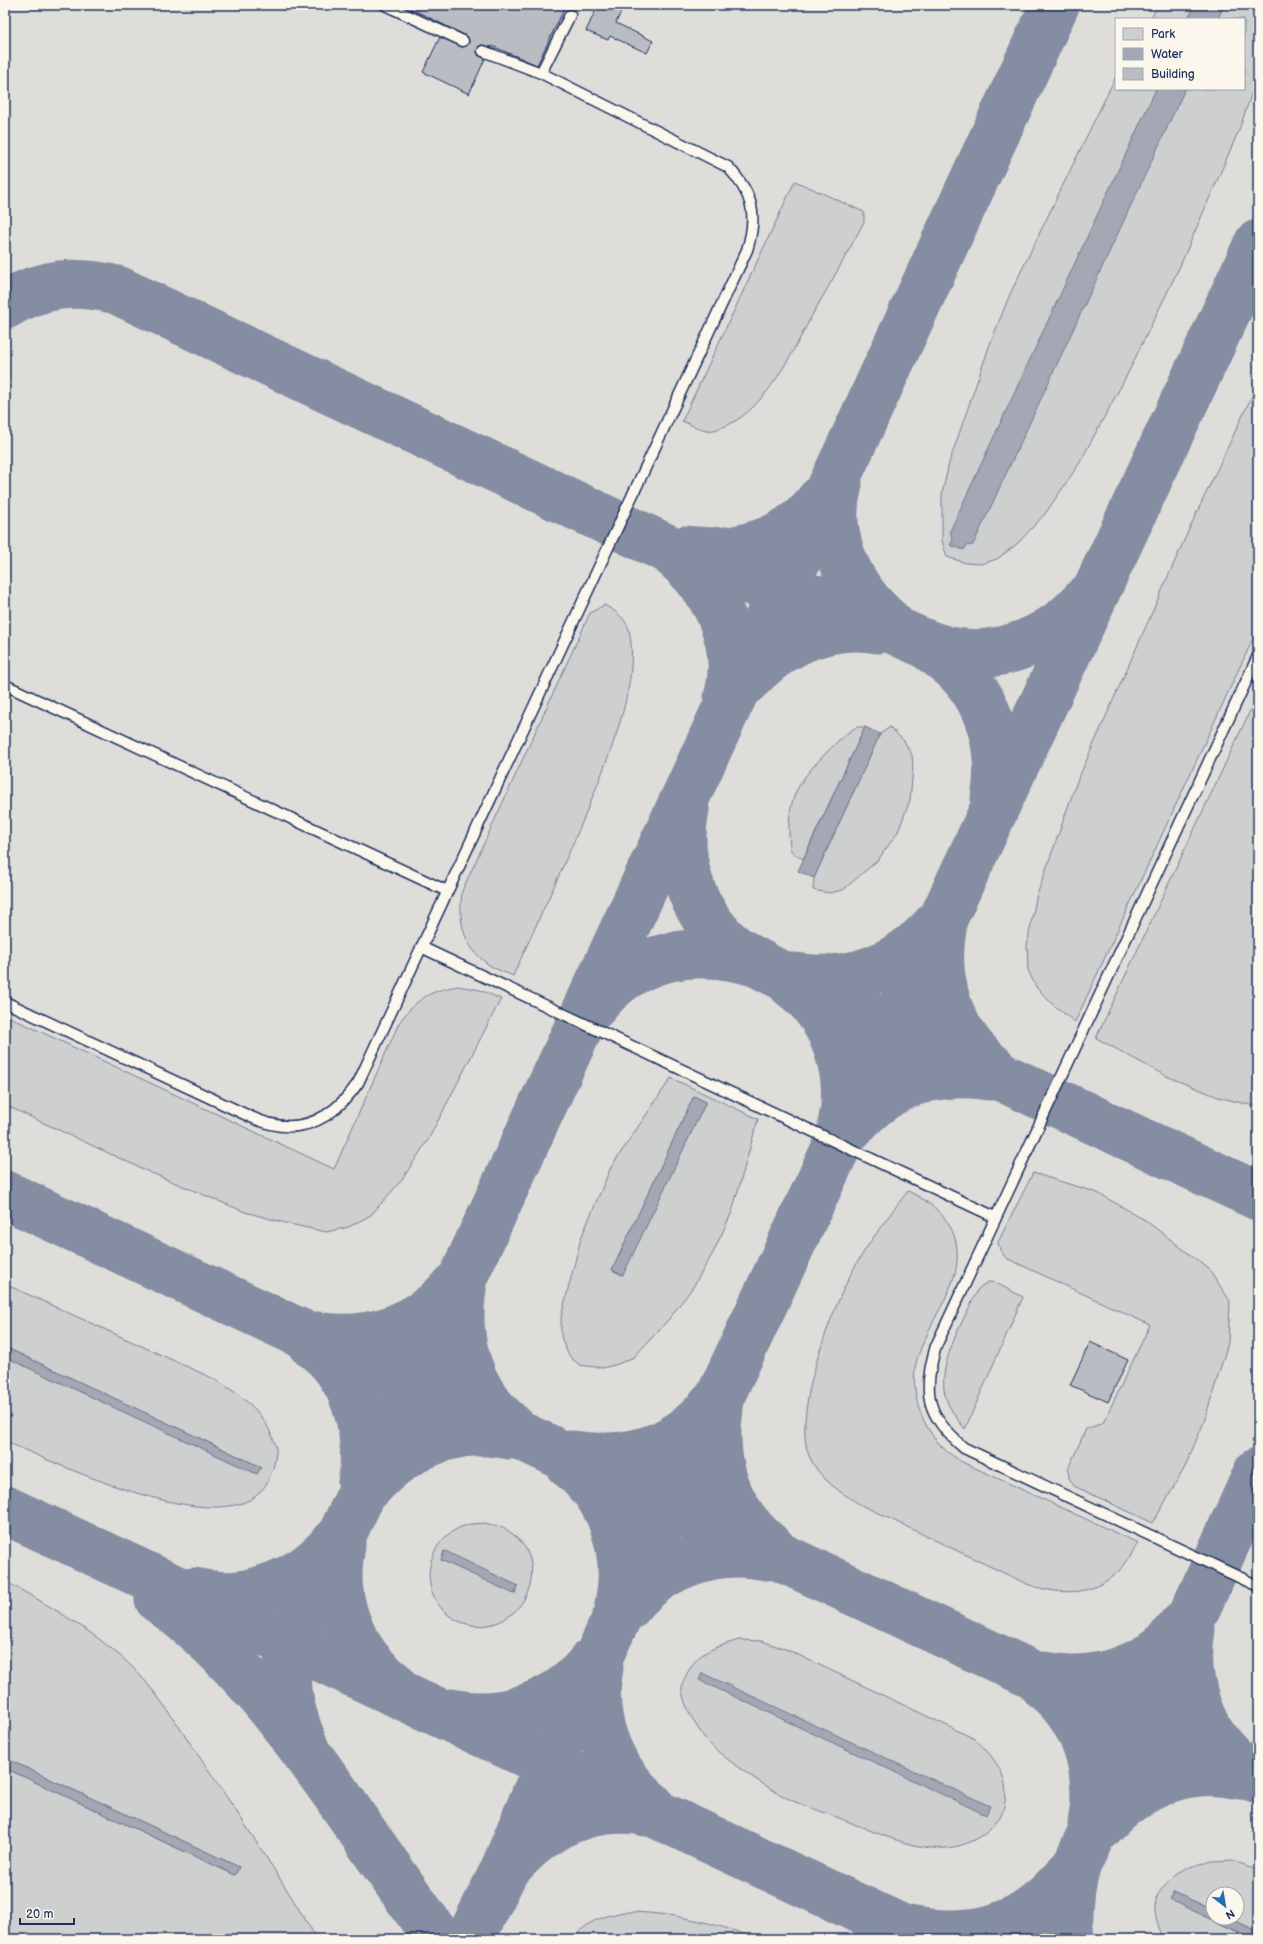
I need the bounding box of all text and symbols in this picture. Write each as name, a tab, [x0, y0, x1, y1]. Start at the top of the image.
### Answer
legend	[1115, 18, 1245, 90]
text: Park	[1151, 27, 1175, 42]
text: Water	[1151, 47, 1183, 62]
text: Building	[1151, 67, 1195, 82]
north arrow	[1205, 1886, 1245, 1926]
scale bar	[20, 1900, 74, 1926]
text: N	[1223, 1906, 1237, 1922]
text: 20 m	[26, 1907, 53, 1922]

